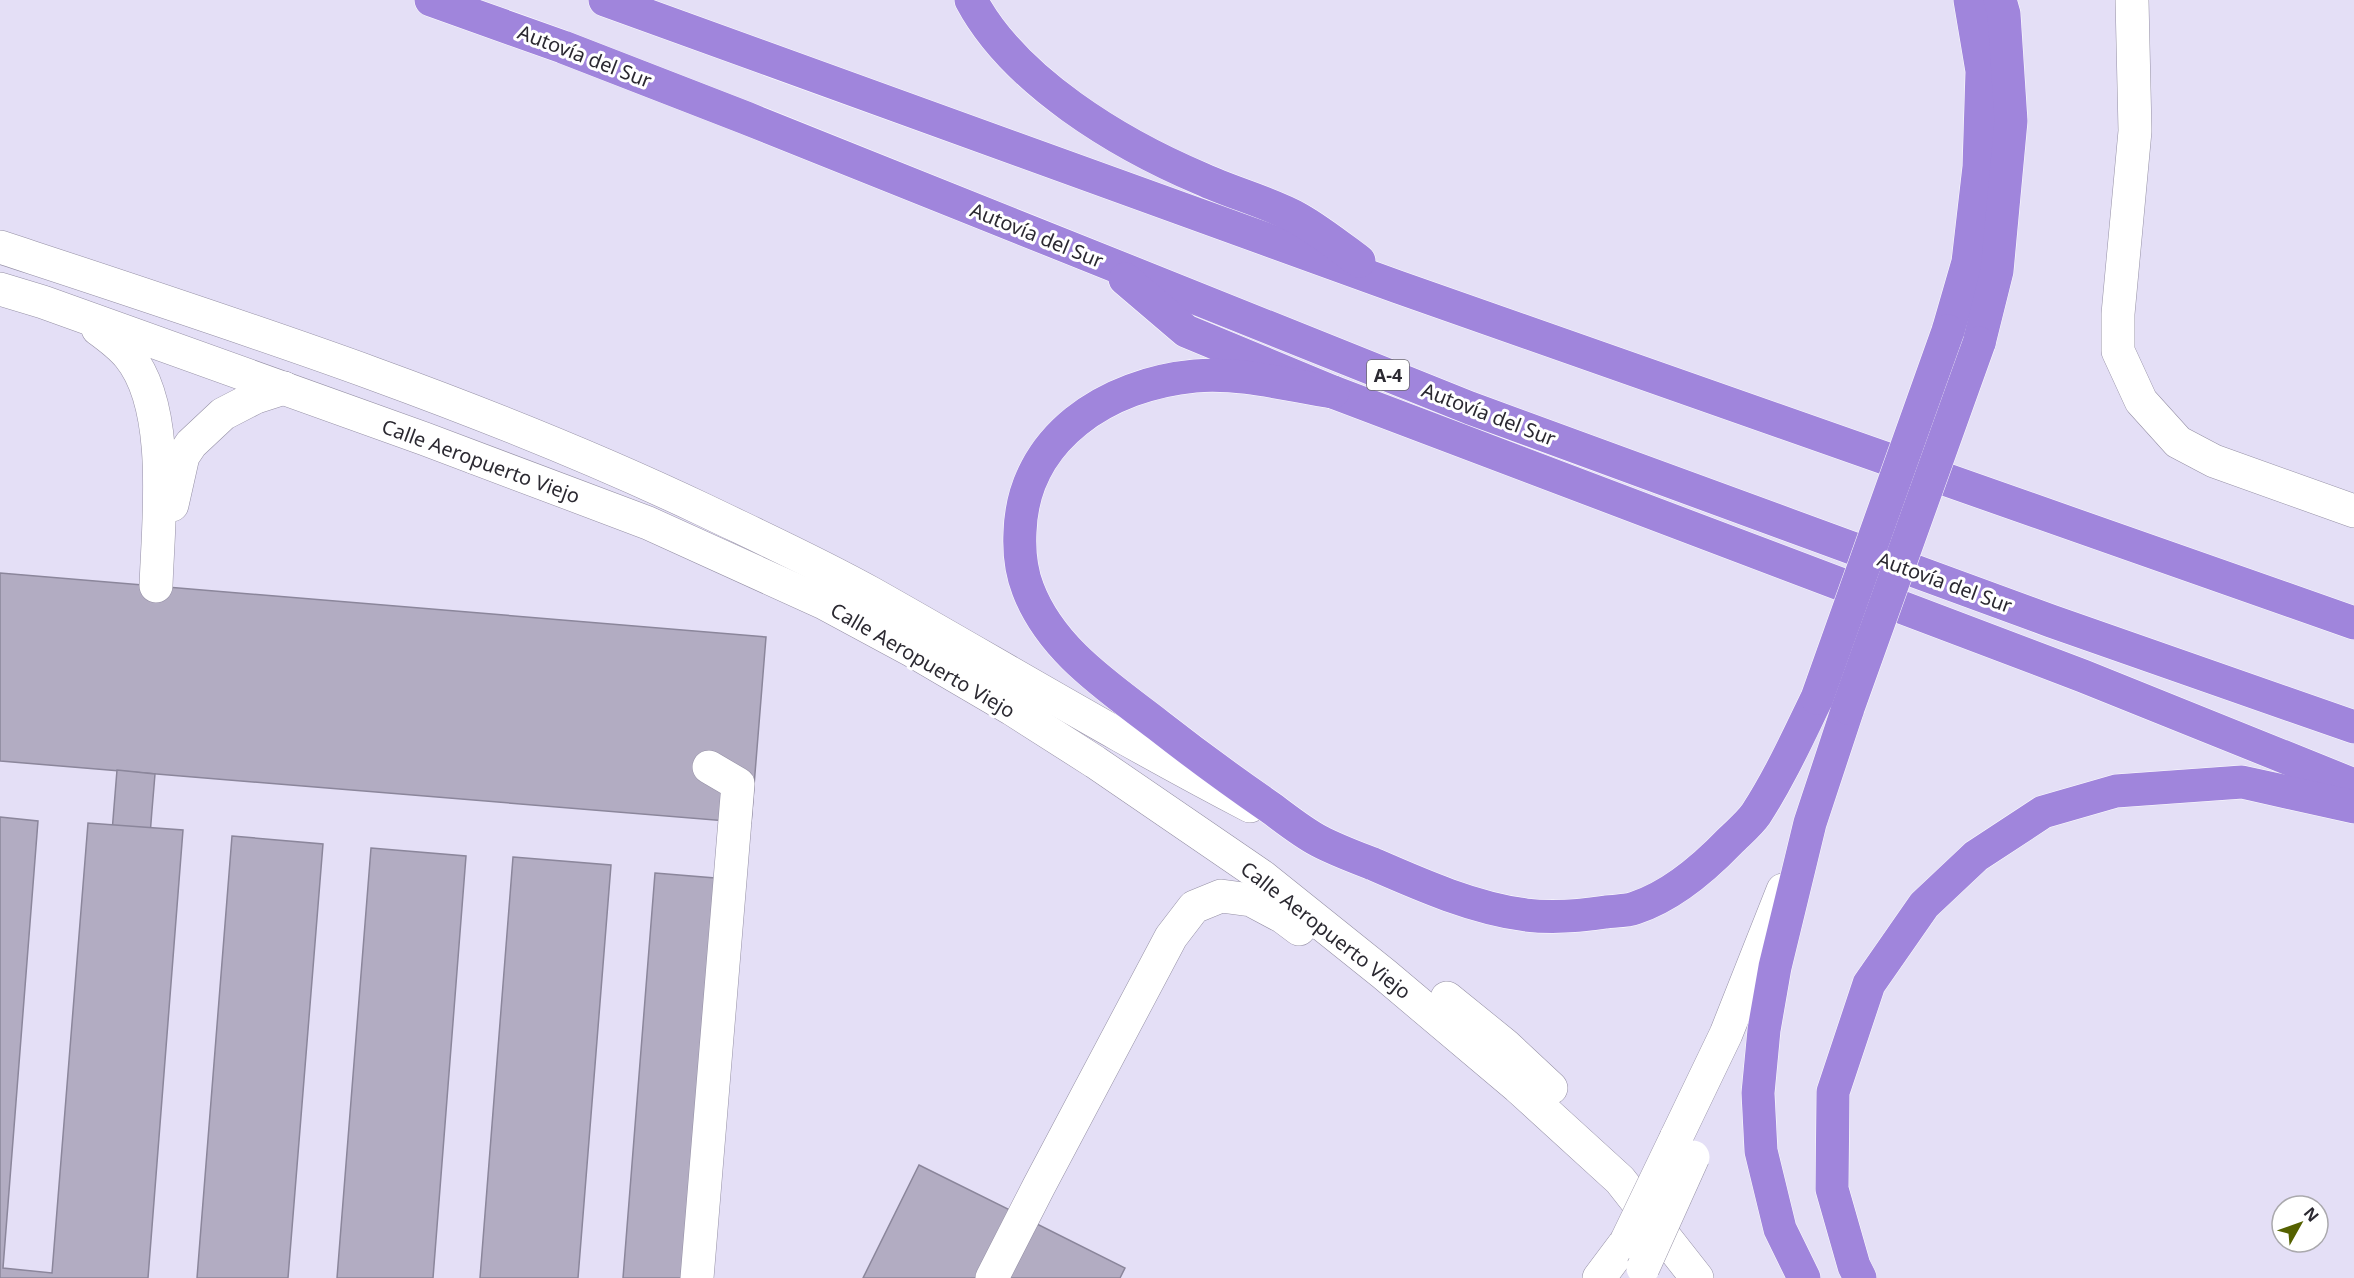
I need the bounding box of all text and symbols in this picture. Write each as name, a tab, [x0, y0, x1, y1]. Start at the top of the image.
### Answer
street label: Autovía del Sur	[514, 18, 656, 94]
street label: Autovía del Sur	[966, 196, 1108, 274]
road number: A-4	[1367, 360, 1409, 390]
street label: Autovía del Sur	[1418, 376, 1560, 452]
street label: Calle Aeropuerto Viejo	[378, 413, 584, 509]
street label: Autovía del Sur	[1874, 545, 2016, 619]
street label: Calle Aeropuerto Viejo	[826, 596, 1020, 724]
street label: Calle Aeropuerto Viejo	[1235, 855, 1417, 1005]
north arrow	[2270, 1194, 2330, 1254]
text: N	[2299, 1202, 2324, 1226]

